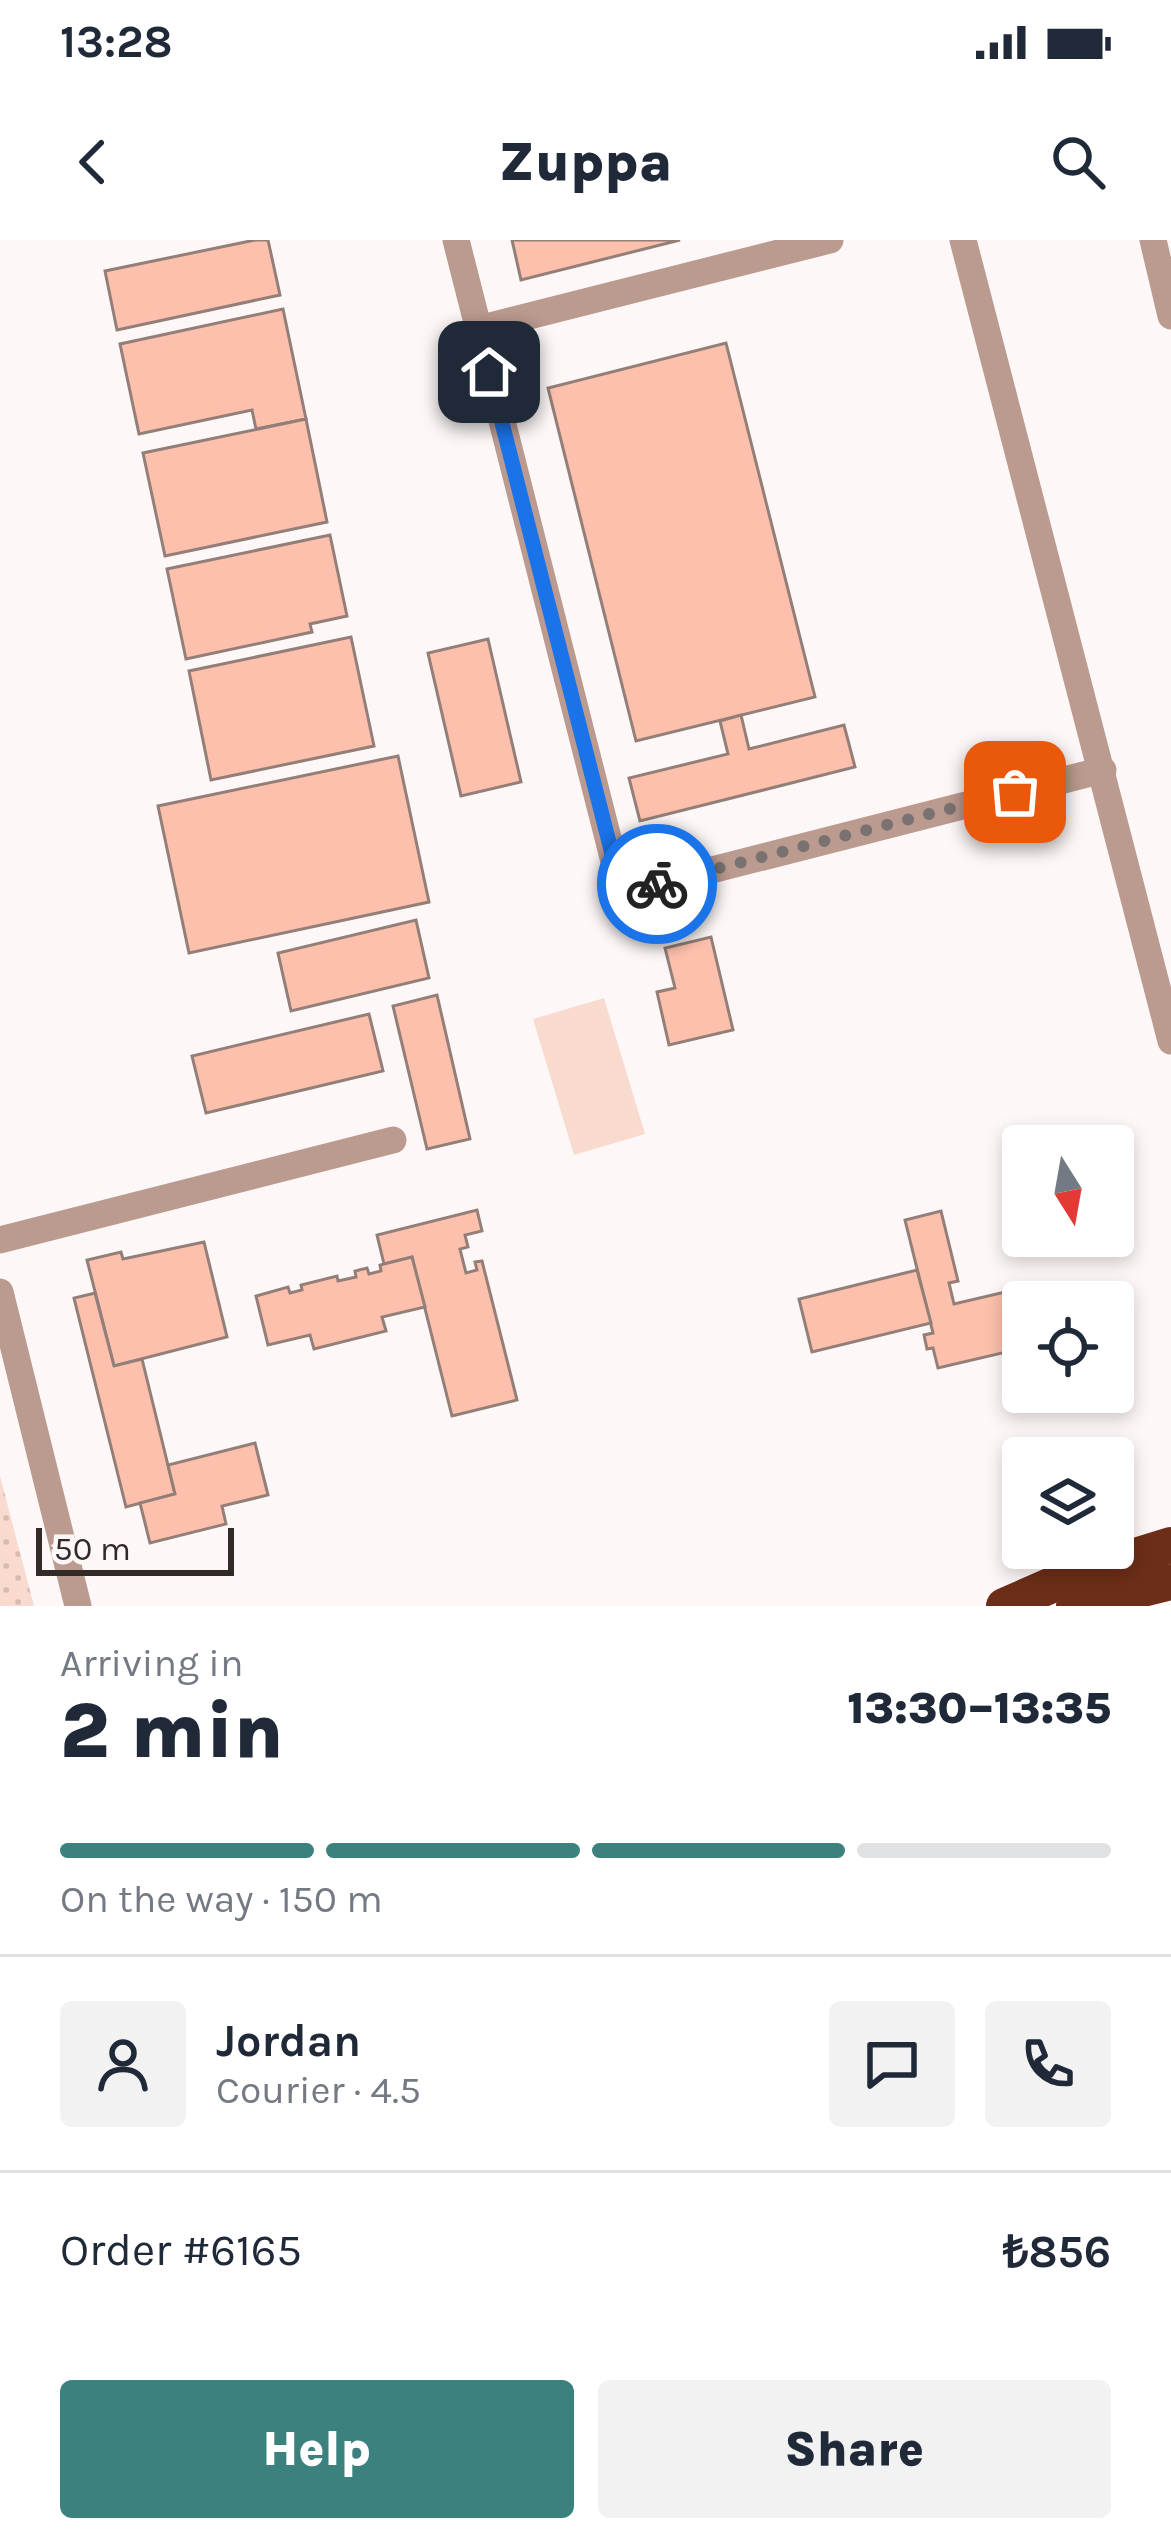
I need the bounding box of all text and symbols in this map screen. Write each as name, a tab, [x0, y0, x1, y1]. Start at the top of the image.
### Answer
text: 13:28	[60, 16, 172, 68]
icon: back	[60, 129, 126, 195]
icon: search	[1045, 129, 1111, 195]
text: Zuppa	[499, 130, 672, 194]
pin	[438, 321, 540, 423]
icon: home	[456, 339, 522, 405]
pin	[964, 741, 1066, 843]
icon: bag	[982, 759, 1048, 825]
courier	[597, 824, 717, 944]
icon: bike	[624, 851, 690, 917]
north arrow	[1002, 1125, 1134, 1257]
map controls	[1002, 1125, 1134, 1569]
button: locate	[1002, 1281, 1134, 1413]
button: layers	[1002, 1437, 1134, 1569]
scale bar	[36, 1522, 234, 1575]
text: 50 m	[54, 1530, 131, 1568]
text: Arriving in	[60, 1640, 243, 1686]
text: 13:30–13:35	[847, 1682, 1111, 1734]
text: 2 min	[60, 1685, 284, 1777]
text: On the way · 150 m	[60, 1876, 383, 1922]
button: person	[60, 2001, 186, 2127]
button: chat	[829, 2001, 955, 2127]
button: phone	[985, 2001, 1111, 2127]
text: Jordan	[216, 2015, 361, 2067]
text: Courier · 4.5	[216, 2067, 421, 2113]
text: Order #6165	[60, 2224, 302, 2276]
text: ₺856	[1003, 2226, 1111, 2278]
button: Help	[60, 2380, 574, 2518]
button: Share	[598, 2380, 1111, 2518]

